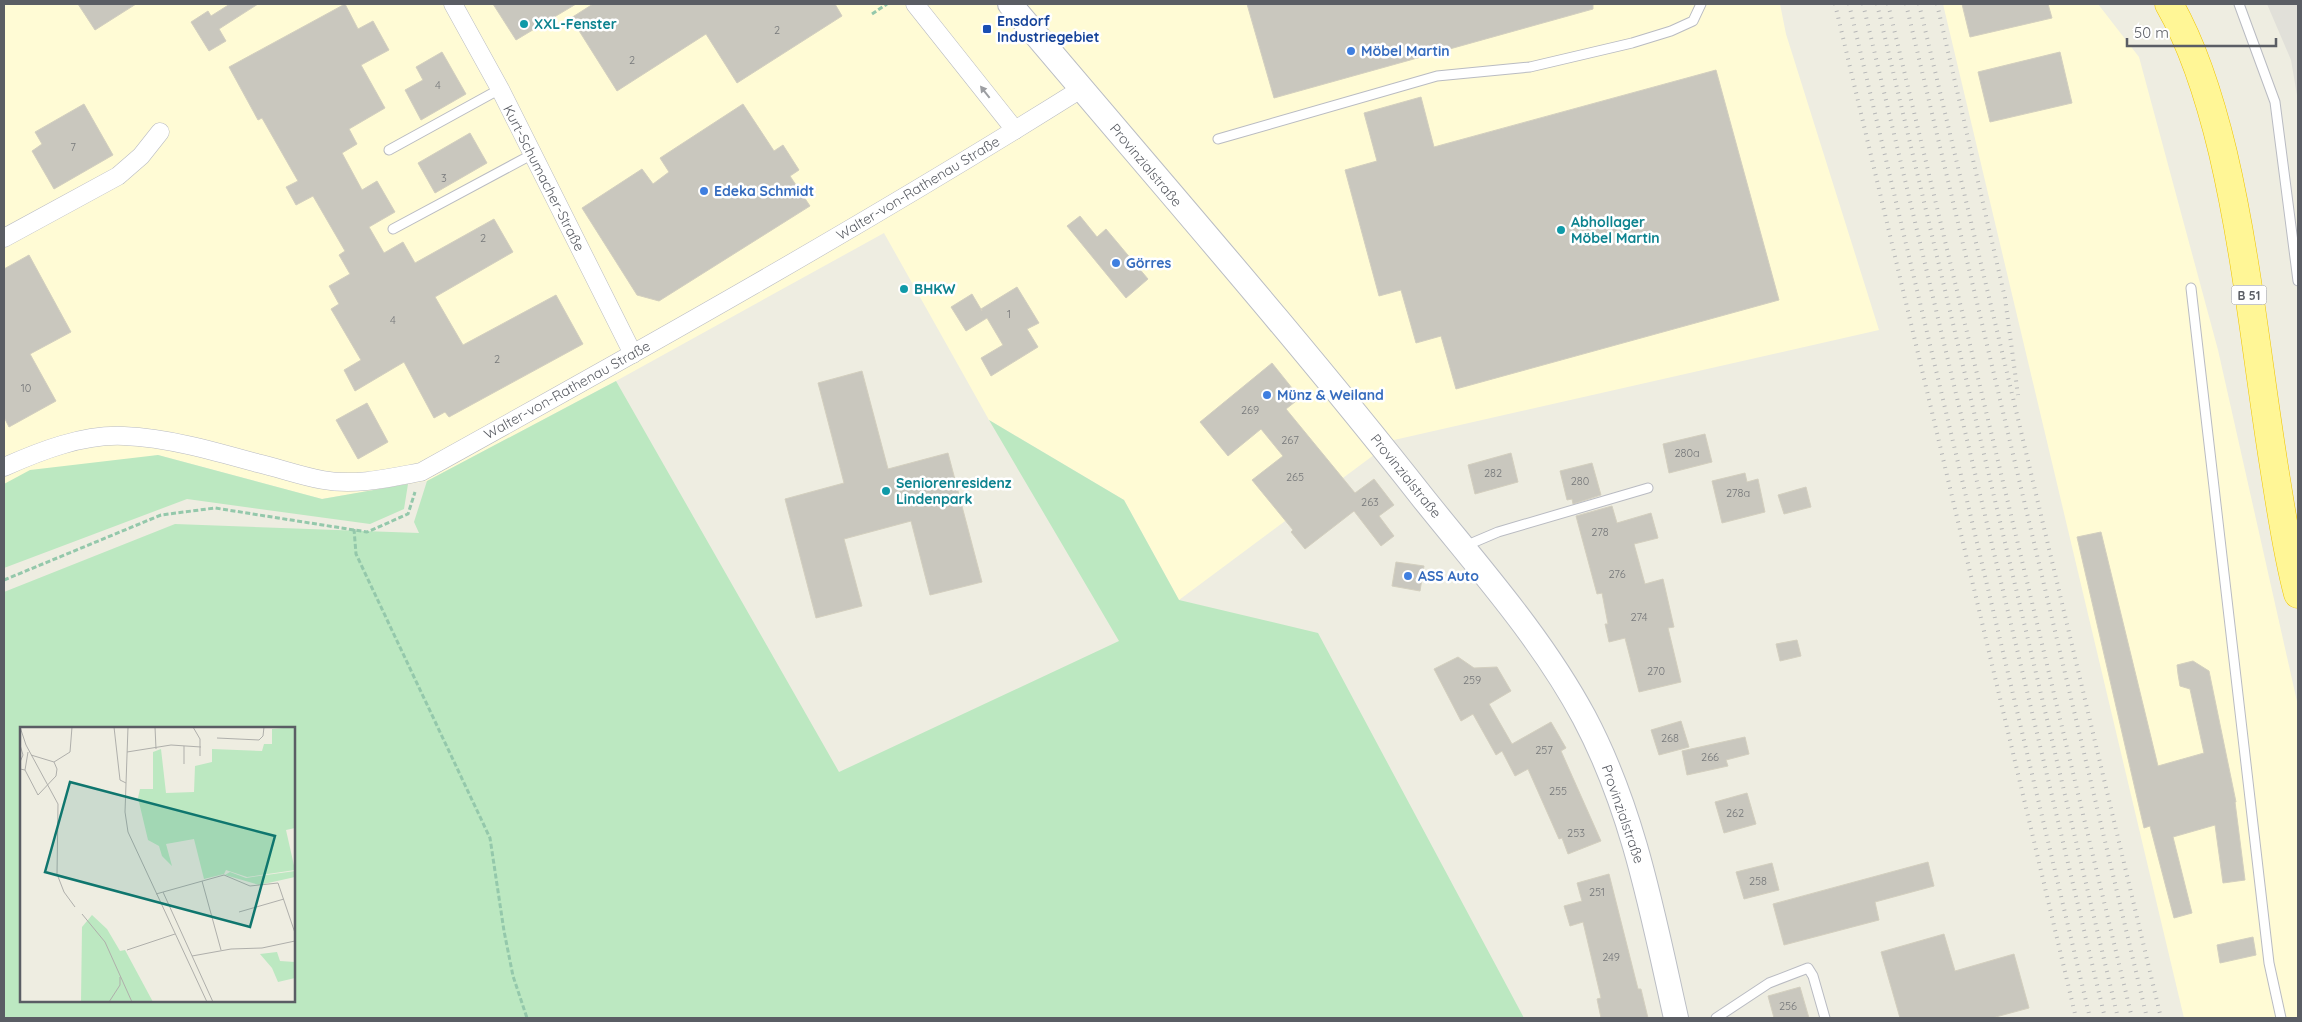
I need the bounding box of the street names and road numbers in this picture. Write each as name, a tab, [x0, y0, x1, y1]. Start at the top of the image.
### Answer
street label: Kurt-Schumacher-Straße	[499, 102, 589, 254]
street label: Provinzialstraße	[1106, 120, 1186, 210]
street label: Walter-von-Rathenau Straße	[833, 132, 1003, 244]
road number: B 51	[2232, 286, 2266, 304]
street label: Walter-von-Rathenau Straße	[481, 337, 653, 443]
street label: Provinzialstraße	[1367, 430, 1445, 522]
street label: Provinzialstraße	[1598, 762, 1648, 866]

